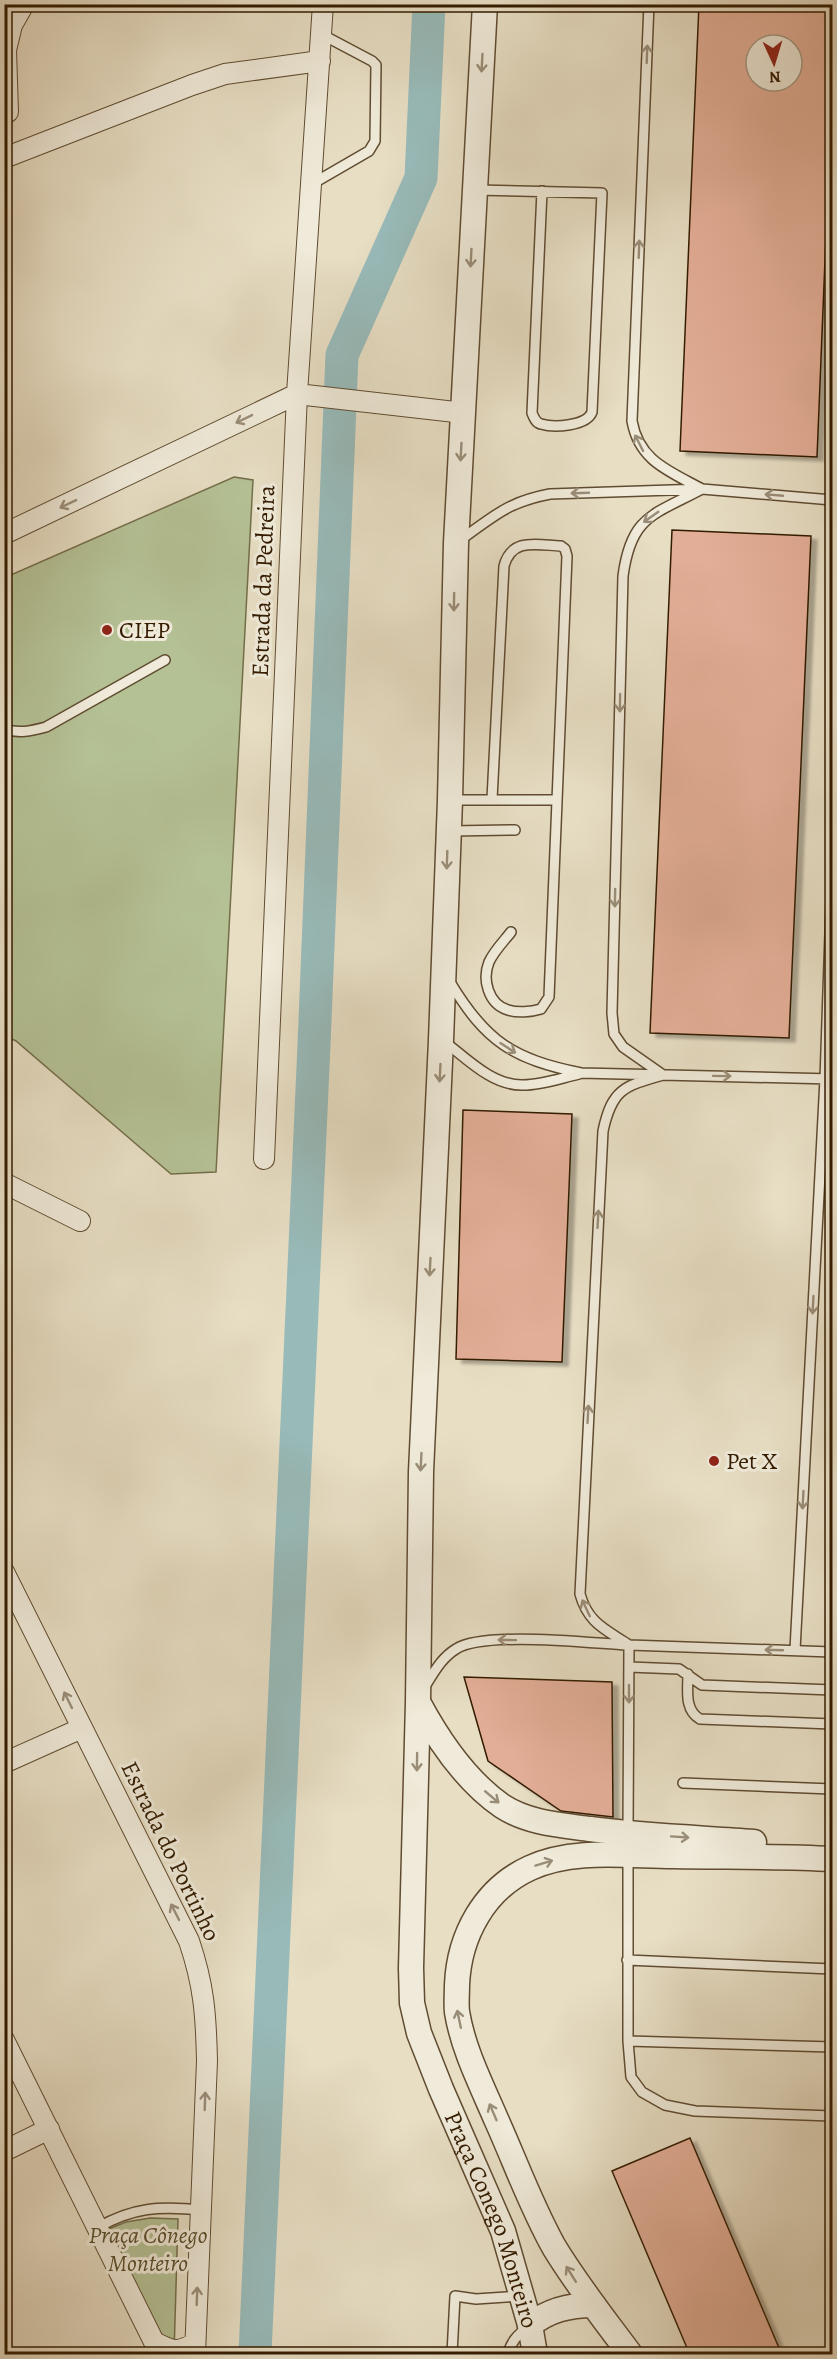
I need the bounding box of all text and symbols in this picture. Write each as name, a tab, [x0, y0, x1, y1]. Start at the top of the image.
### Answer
north arrow	[744, 33, 804, 93]
one-way arrow	[641, 45, 652, 65]
one-way arrow	[476, 52, 487, 72]
text: N	[768, 66, 782, 88]
one-way arrow	[633, 240, 644, 260]
one-way arrow	[465, 247, 476, 267]
one-way arrow	[236, 413, 253, 425]
one-way arrow	[633, 434, 644, 452]
one-way arrow	[456, 442, 467, 462]
street label: Estrada da Pedreira	[244, 484, 282, 677]
one-way arrow	[571, 488, 591, 499]
one-way arrow	[765, 489, 785, 500]
one-way arrow	[60, 498, 78, 510]
one-way arrow	[643, 511, 659, 523]
one-way arrow	[449, 591, 460, 611]
place label: CIEP	[119, 614, 170, 646]
marker: CIEP	[100, 623, 114, 637]
one-way arrow	[614, 693, 625, 713]
one-way arrow	[442, 849, 453, 869]
one-way arrow	[609, 888, 620, 908]
one-way arrow	[499, 1042, 515, 1054]
one-way arrow	[434, 1062, 445, 1082]
one-way arrow	[711, 1071, 731, 1082]
one-way arrow	[593, 1210, 604, 1230]
one-way arrow	[425, 1257, 436, 1277]
one-way arrow	[807, 1295, 818, 1315]
one-way arrow	[583, 1405, 594, 1425]
place label: Pet X	[726, 1445, 778, 1477]
one-way arrow	[416, 1452, 427, 1472]
marker: Pet X	[707, 1454, 721, 1468]
one-way arrow	[797, 1489, 808, 1509]
one-way arrow	[579, 1599, 591, 1617]
one-way arrow	[498, 1634, 518, 1646]
one-way arrow	[765, 1644, 785, 1655]
one-way arrow	[623, 1684, 635, 1704]
one-way arrow	[62, 1692, 74, 1710]
one-way arrow	[411, 1752, 422, 1772]
street label: Estrada do Portinho	[114, 1756, 228, 1946]
one-way arrow	[484, 1790, 499, 1804]
one-way arrow	[669, 1832, 689, 1843]
one-way arrow	[534, 1857, 553, 1868]
one-way arrow	[168, 1903, 180, 1921]
one-way arrow	[453, 2009, 464, 2029]
one-way arrow	[200, 2092, 211, 2112]
one-way arrow	[487, 2103, 498, 2121]
street label: Praça Conego Monteiro	[437, 2106, 546, 2332]
park label: Praça Cônego Monteiro	[88, 2219, 208, 2279]
one-way arrow	[564, 2266, 576, 2283]
one-way arrow	[192, 2287, 203, 2307]

